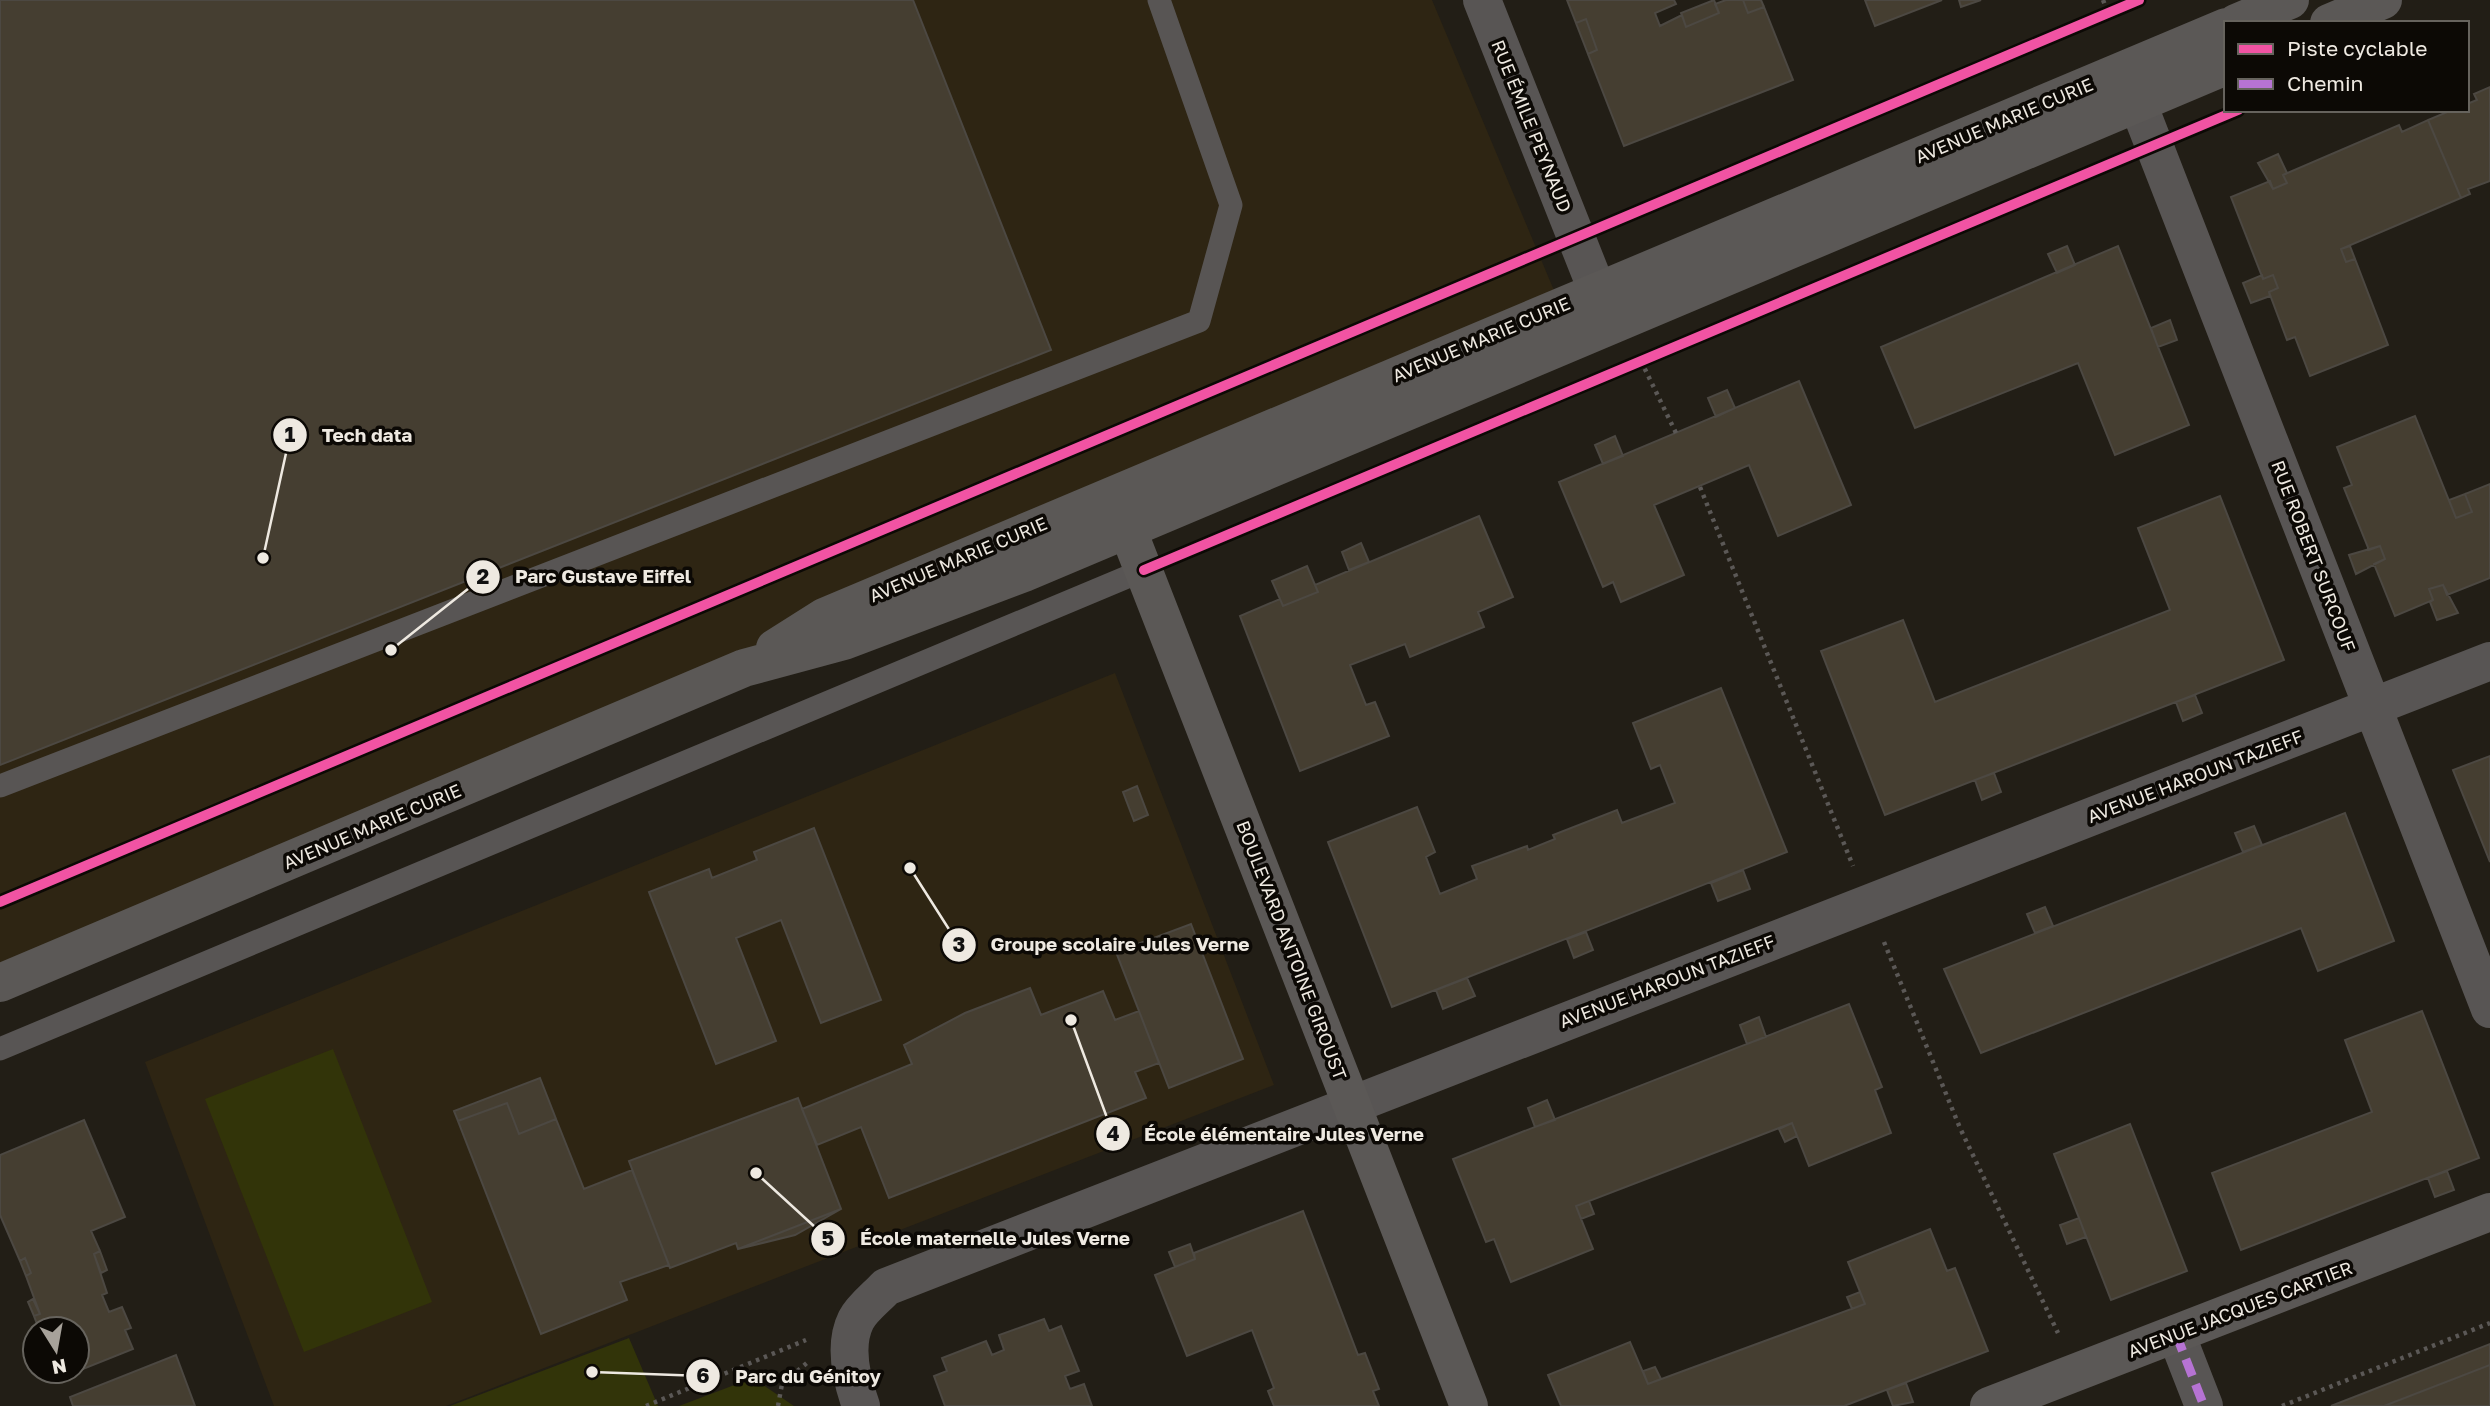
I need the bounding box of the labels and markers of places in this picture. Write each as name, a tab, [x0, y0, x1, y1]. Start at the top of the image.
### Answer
callout: Tech data	[273, 415, 426, 455]
callout: Parc Gustave Eiffel	[466, 557, 705, 597]
callout: Groupe scolaire Jules Verne	[941, 925, 1263, 965]
callout: École élémentaire Jules Verne	[1095, 1114, 1438, 1154]
callout: École maternelle Jules Verne	[811, 1219, 1144, 1259]
callout: Parc du Génitoy	[686, 1356, 895, 1396]

